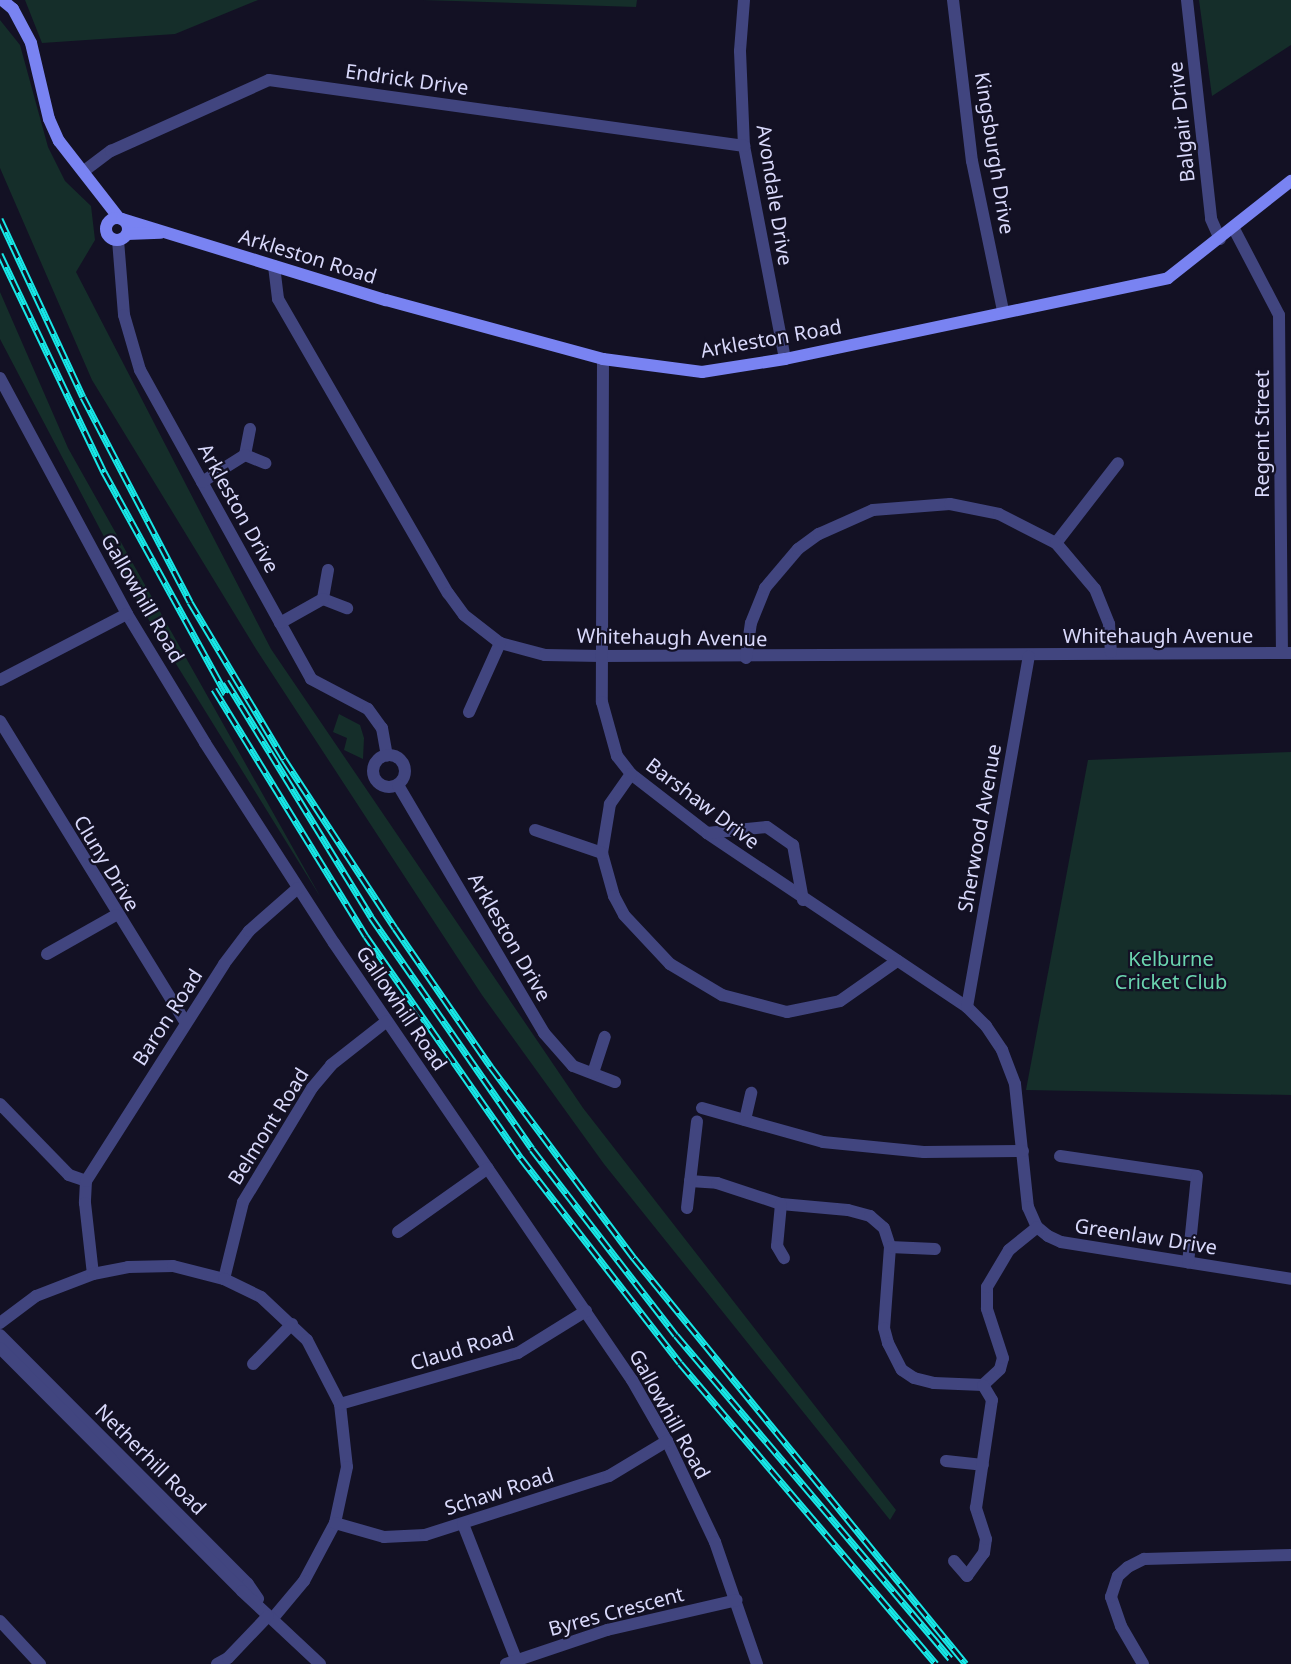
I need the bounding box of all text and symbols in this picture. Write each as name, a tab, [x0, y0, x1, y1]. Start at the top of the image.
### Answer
street label: Endrick Drive	[344, 58, 470, 100]
street label: Balgair Drive	[1163, 61, 1199, 183]
street label: Kingsburgh Drive	[970, 70, 1020, 236]
street label: Avondale Drive	[752, 123, 798, 267]
street label: Arkleston Road	[236, 224, 380, 288]
street label: Arkleston Road	[699, 314, 843, 362]
street label: Regent Street	[1249, 370, 1273, 498]
street label: Arkleston Drive	[194, 439, 284, 577]
street label: Gallowhill Road	[96, 529, 190, 667]
street label: Whitehaugh Avenue	[576, 623, 768, 651]
street label: Whitehaugh Avenue	[1063, 623, 1253, 647]
street label: Sherwood Avenue	[952, 742, 1006, 914]
street label: Barshaw Drive	[641, 752, 765, 854]
street label: Cluny Drive	[69, 811, 145, 915]
street label: Arkleston Drive	[464, 869, 556, 1005]
street label: Gallowhill Road	[352, 941, 452, 1075]
park label: Kelburne Cricket Club	[1115, 947, 1227, 994]
street label: Baron Road	[127, 964, 207, 1070]
street label: Belmont Road	[223, 1063, 313, 1189]
street label: Greenlaw Drive	[1073, 1213, 1219, 1259]
street label: Claud Road	[407, 1321, 517, 1375]
street label: Gallowhill Road	[624, 1345, 716, 1483]
street label: Netherhill Road	[91, 1399, 211, 1519]
street label: Schaw Road	[441, 1462, 557, 1520]
street label: Byres Crescent	[546, 1581, 686, 1641]

